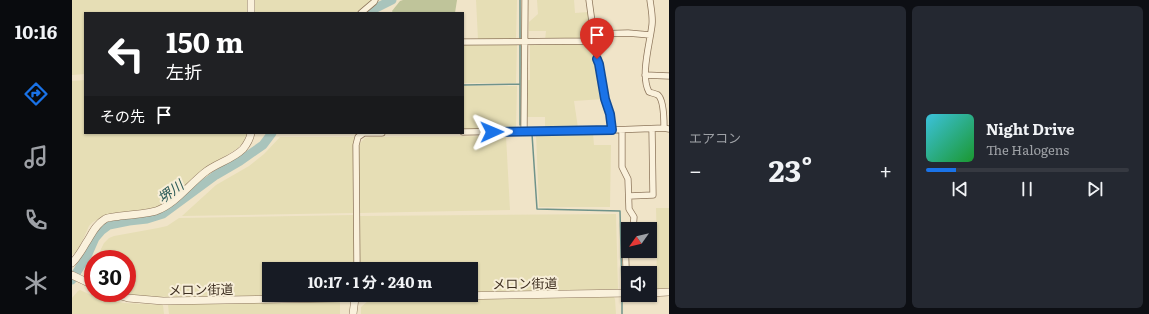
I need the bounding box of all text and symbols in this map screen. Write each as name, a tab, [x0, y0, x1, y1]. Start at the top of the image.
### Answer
text: 10:16	[15, 18, 57, 45]
pin	[580, 18, 614, 59]
text: 150 m	[166, 20, 244, 62]
icon: arrive	[586, 24, 608, 46]
icon: left	[100, 28, 152, 80]
text: 左折	[166, 58, 202, 85]
icon: directions	[22, 80, 50, 108]
text: その先	[100, 104, 145, 127]
icon: arrive	[153, 104, 175, 126]
position arrow	[471, 111, 513, 153]
text: Night Drive	[986, 117, 1075, 140]
text: エアコン	[689, 128, 741, 147]
text: The Halogens	[986, 140, 1069, 159]
icon: music	[22, 143, 50, 171]
text: 23°	[768, 147, 813, 191]
text: −	[689, 153, 702, 186]
text: +	[879, 153, 892, 186]
water label: 堺川	[153, 174, 189, 207]
icon: previous	[949, 178, 971, 200]
icon: pause	[1016, 178, 1038, 200]
icon: next	[1084, 178, 1106, 200]
icon: phone	[22, 206, 50, 234]
north arrow	[621, 222, 657, 258]
map controls	[621, 222, 657, 302]
speed limit sign: 30	[84, 250, 136, 302]
button: sound	[621, 266, 657, 302]
icon: climate	[22, 269, 50, 297]
text: 10:17 · 1 分 · 240 m	[308, 270, 432, 293]
street label: メロン街道	[492, 273, 558, 293]
street label: メロン街道	[168, 279, 234, 299]

